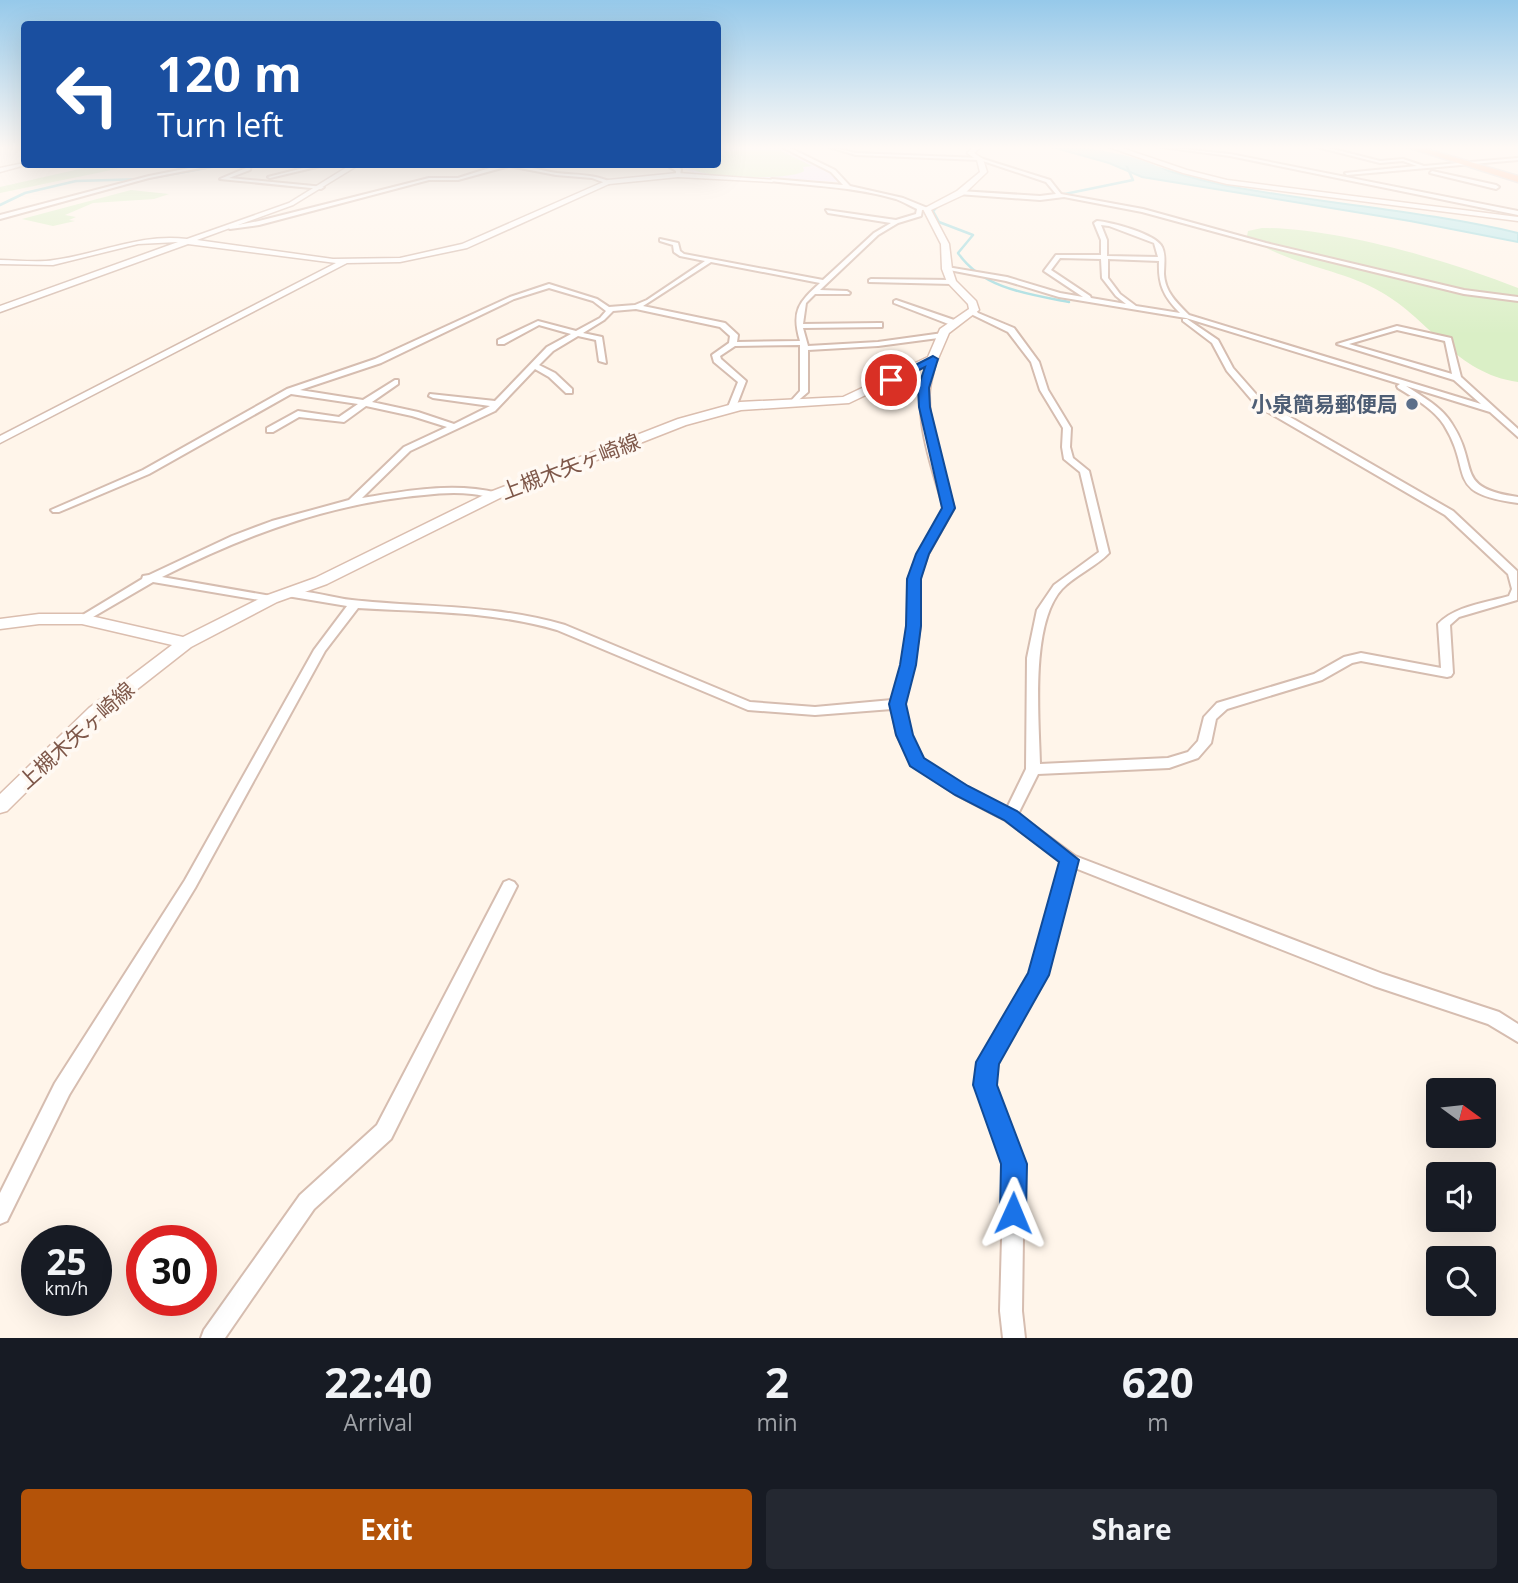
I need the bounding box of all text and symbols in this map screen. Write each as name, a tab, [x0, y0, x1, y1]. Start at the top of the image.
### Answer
text: 120 m	[157, 40, 302, 106]
icon: left	[42, 49, 133, 140]
text: Turn left	[157, 103, 283, 146]
pin	[861, 350, 921, 410]
icon: arrive	[872, 361, 910, 399]
place label: 小泉簡易郵便局	[1251, 390, 1398, 418]
marker: 小泉簡易郵便局	[1404, 396, 1420, 412]
street label: 上槻木矢ヶ崎線	[496, 427, 644, 505]
street label: 上槻木矢ヶ崎線	[12, 675, 140, 795]
north arrow	[1426, 1078, 1496, 1148]
map controls	[1426, 1078, 1496, 1316]
button: sound	[1426, 1162, 1496, 1232]
position arrow	[976, 1176, 1050, 1250]
speed limit sign: 30	[126, 1225, 217, 1316]
text: 25	[46, 1238, 87, 1285]
button: search	[1426, 1246, 1496, 1316]
text: km/h	[45, 1276, 88, 1300]
text: 22:40	[324, 1353, 432, 1410]
text: 2	[765, 1353, 789, 1410]
text: 620	[1122, 1353, 1194, 1410]
text: Arrival	[344, 1406, 413, 1438]
text: min	[756, 1406, 798, 1438]
text: m	[1147, 1406, 1168, 1438]
button: Exit	[21, 1489, 752, 1569]
button: Share	[766, 1489, 1497, 1569]

